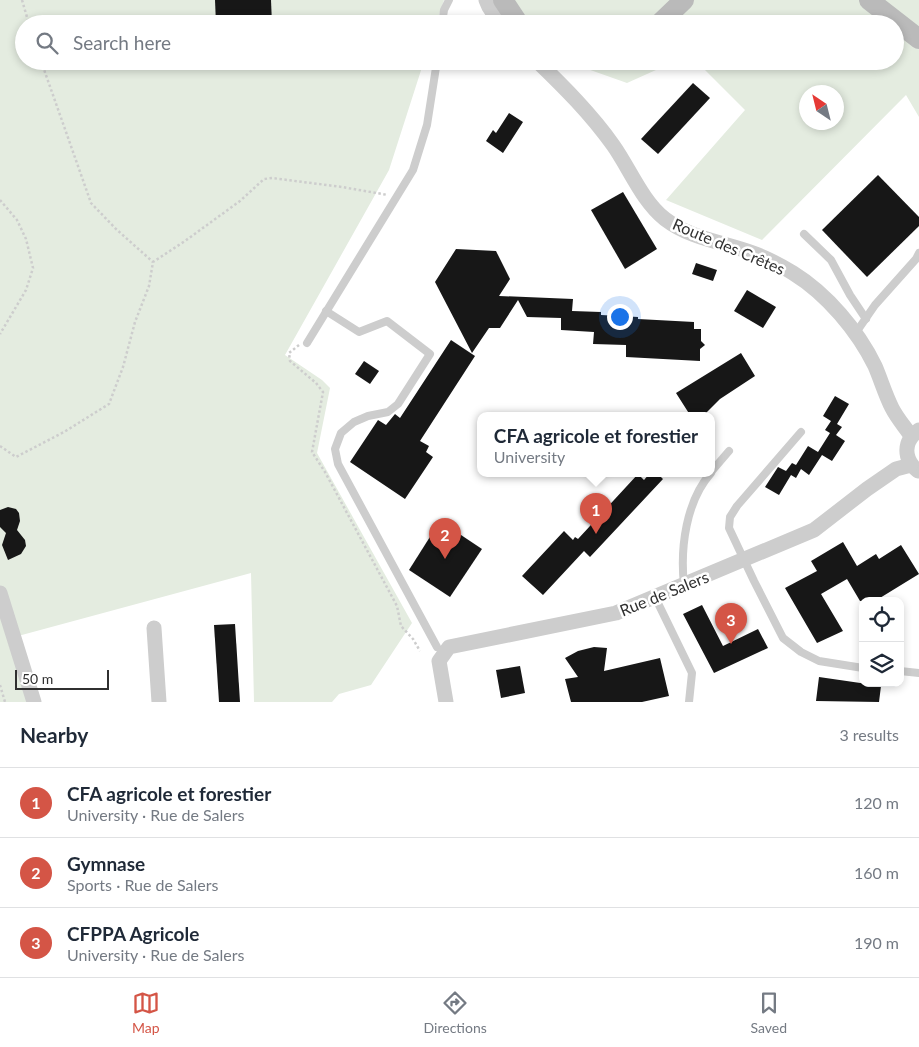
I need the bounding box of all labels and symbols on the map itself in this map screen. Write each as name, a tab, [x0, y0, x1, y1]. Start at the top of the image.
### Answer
north arrow	[799, 85, 844, 130]
street label: Route des Crêtes	[670, 214, 788, 278]
your location	[607, 304, 633, 330]
pin: 1	[580, 493, 612, 534]
pin: 2	[429, 518, 461, 559]
street label: Rue de Salers	[617, 567, 711, 619]
pin: 3	[715, 603, 747, 644]
scale bar	[15, 667, 109, 690]

